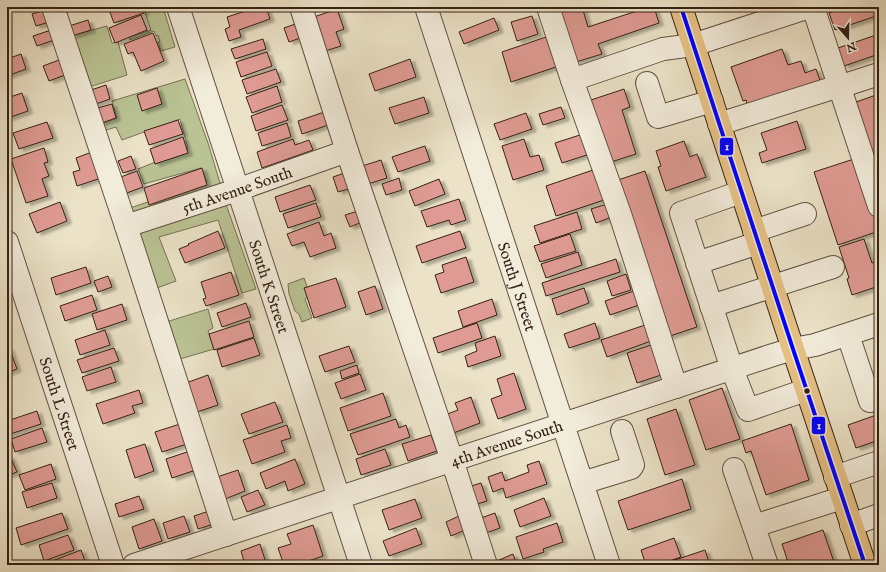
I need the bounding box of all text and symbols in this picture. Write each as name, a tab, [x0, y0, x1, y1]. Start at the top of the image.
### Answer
north arrow	[828, 18, 868, 58]
text: N	[844, 38, 859, 55]
line badge: 1	[719, 137, 734, 156]
text: 1	[725, 140, 729, 154]
street label: 5th Avenue South	[180, 163, 296, 219]
street label: South K Street	[243, 238, 293, 337]
street label: South J Street	[492, 240, 540, 334]
street label: South L Street	[33, 355, 83, 454]
unlabelled marker	[802, 386, 812, 396]
line badge: 1	[811, 416, 826, 435]
street label: 4th Avenue South	[448, 417, 566, 472]
text: 1	[817, 419, 821, 433]

